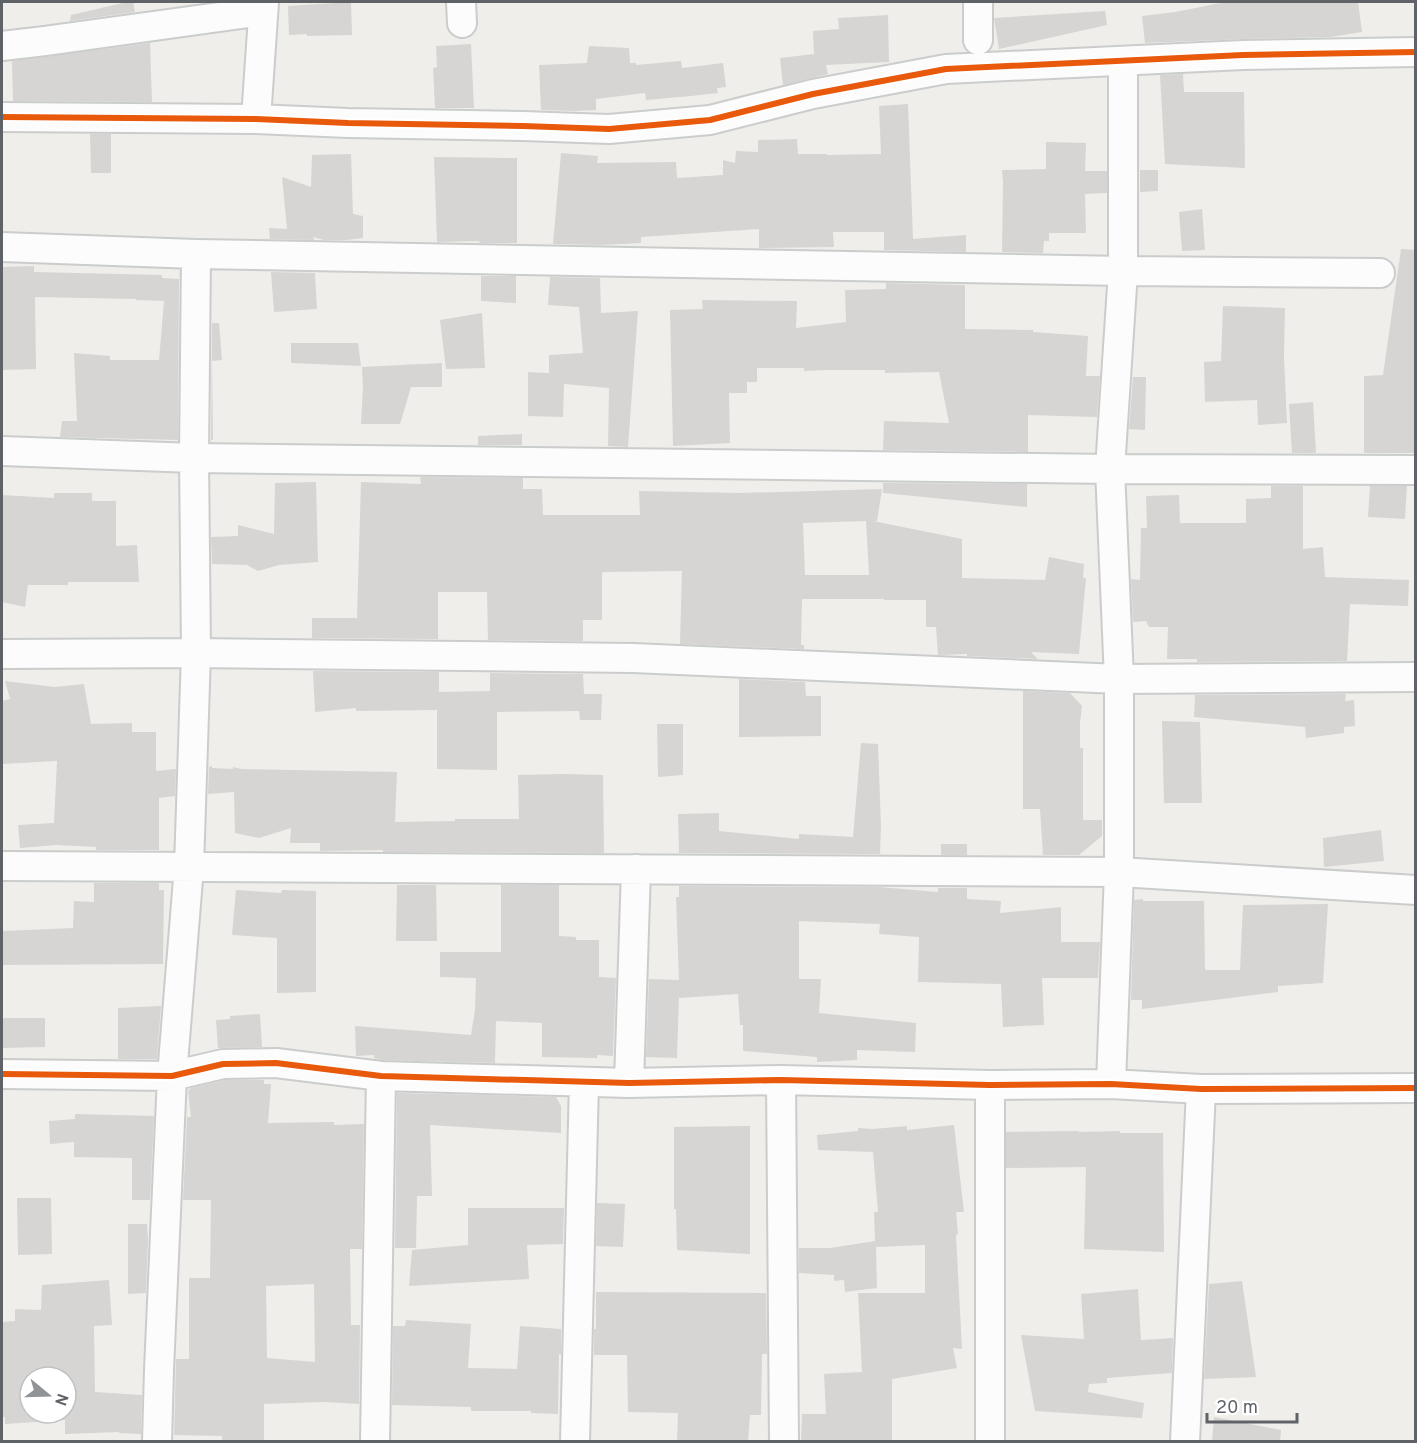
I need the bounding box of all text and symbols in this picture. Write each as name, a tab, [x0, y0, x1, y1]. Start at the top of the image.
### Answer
north arrow	[18, 1365, 78, 1425]
scale bar	[1207, 1386, 1297, 1424]
text: N	[49, 1391, 72, 1408]
text: 20 m	[1216, 1397, 1258, 1420]

